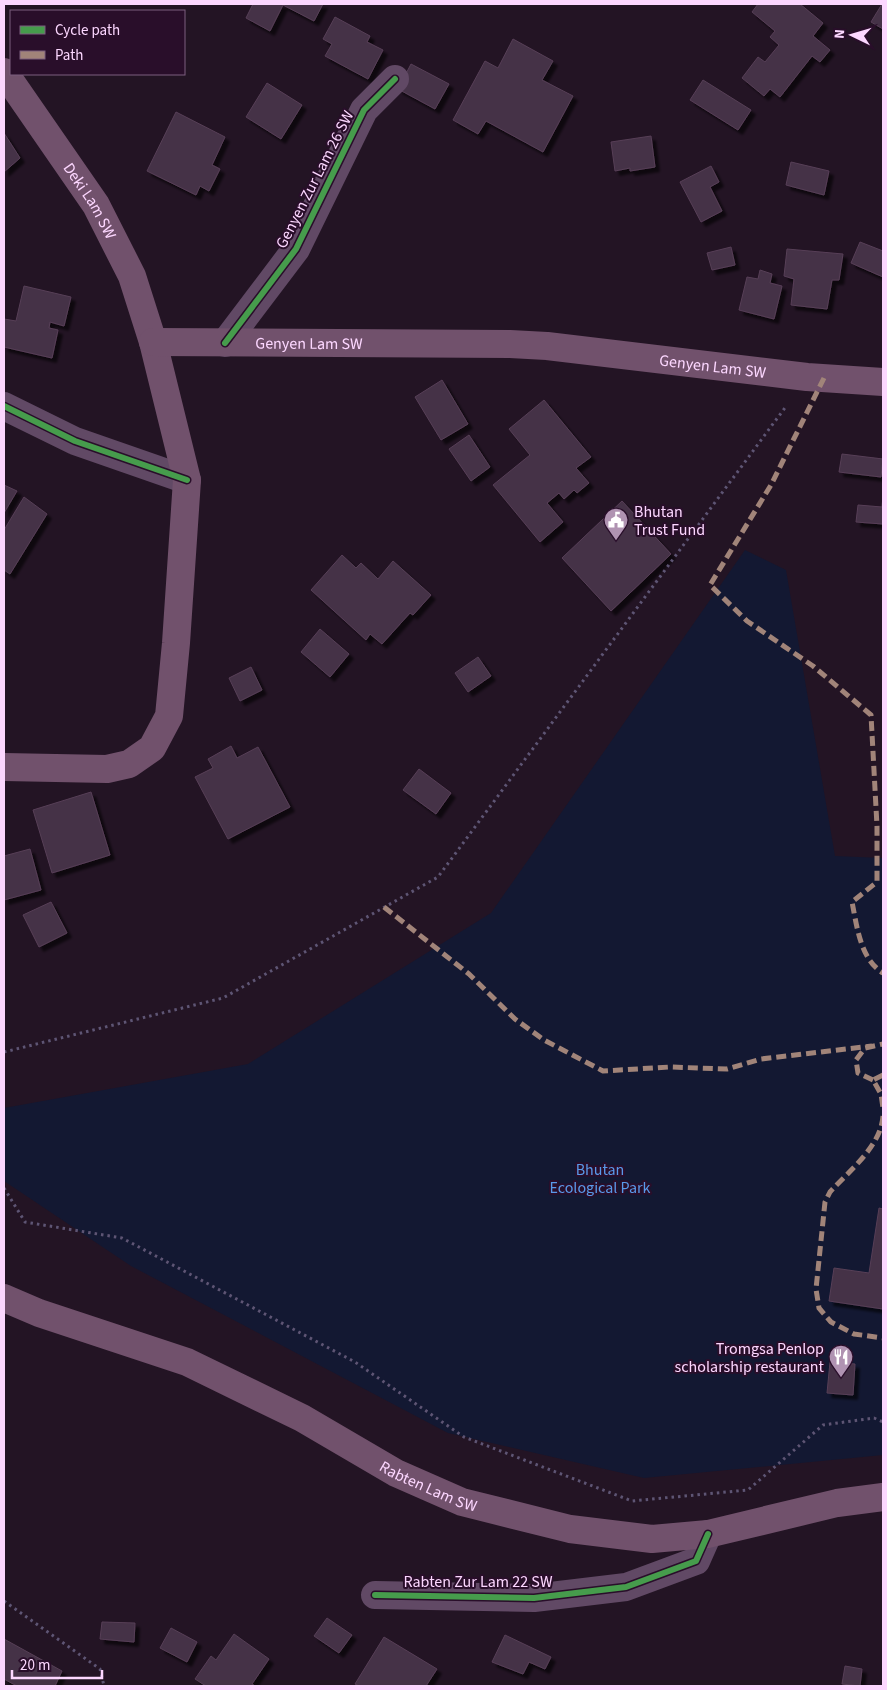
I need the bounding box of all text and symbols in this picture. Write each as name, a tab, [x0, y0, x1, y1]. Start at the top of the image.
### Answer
legend	[10, 10, 185, 75]
north arrow	[827, 10, 877, 60]
text: Cycle path	[55, 20, 120, 41]
text: N	[830, 28, 850, 39]
text: Path	[55, 45, 83, 66]
street label: Genyen Zur Lam 26 SW	[271, 106, 359, 252]
street label: Deki Lam SW	[58, 158, 122, 243]
street label: Genyen Lam SW	[255, 333, 363, 355]
street label: Genyen Lam SW	[658, 349, 768, 384]
place label: Bhutan Trust Fund	[634, 501, 705, 541]
public building icon: Bhutan Trust Fund	[603, 507, 629, 541]
park label: Bhutan Ecological Park	[549, 1159, 651, 1199]
place label: Tromgsa Penlop scholarship restaurant	[675, 1338, 825, 1378]
restaurant icon: Tromgsa Penlop scholarship restaurant	[828, 1344, 854, 1378]
street label: Rabten Lam SW	[375, 1456, 480, 1517]
street label: Rabten Zur Lam 22 SW	[403, 1571, 553, 1593]
scale bar	[12, 1648, 102, 1680]
text: 20 m	[20, 1655, 50, 1676]

